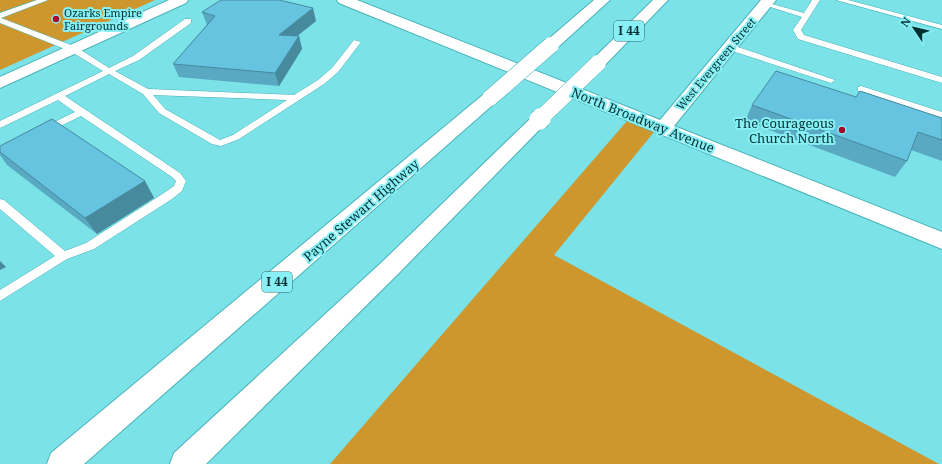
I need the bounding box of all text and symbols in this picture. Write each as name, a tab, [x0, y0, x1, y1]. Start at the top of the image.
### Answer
place label: Ozarks Empire Fairgrounds	[64, 5, 142, 33]
north arrow	[894, 8, 934, 48]
marker: Ozarks Empire Fairgrounds	[51, 14, 61, 24]
street label: West Evergreen Street	[673, 14, 759, 113]
text: N	[897, 14, 914, 30]
road number: I 44	[614, 21, 644, 41]
street label: North Broadway Avenue	[569, 83, 717, 157]
place label: The Courageous Church North	[735, 114, 834, 147]
marker: The Courageous Church North	[837, 125, 847, 135]
street label: Payne Stewart Highway	[299, 154, 423, 265]
road number: I 44	[262, 272, 292, 292]

